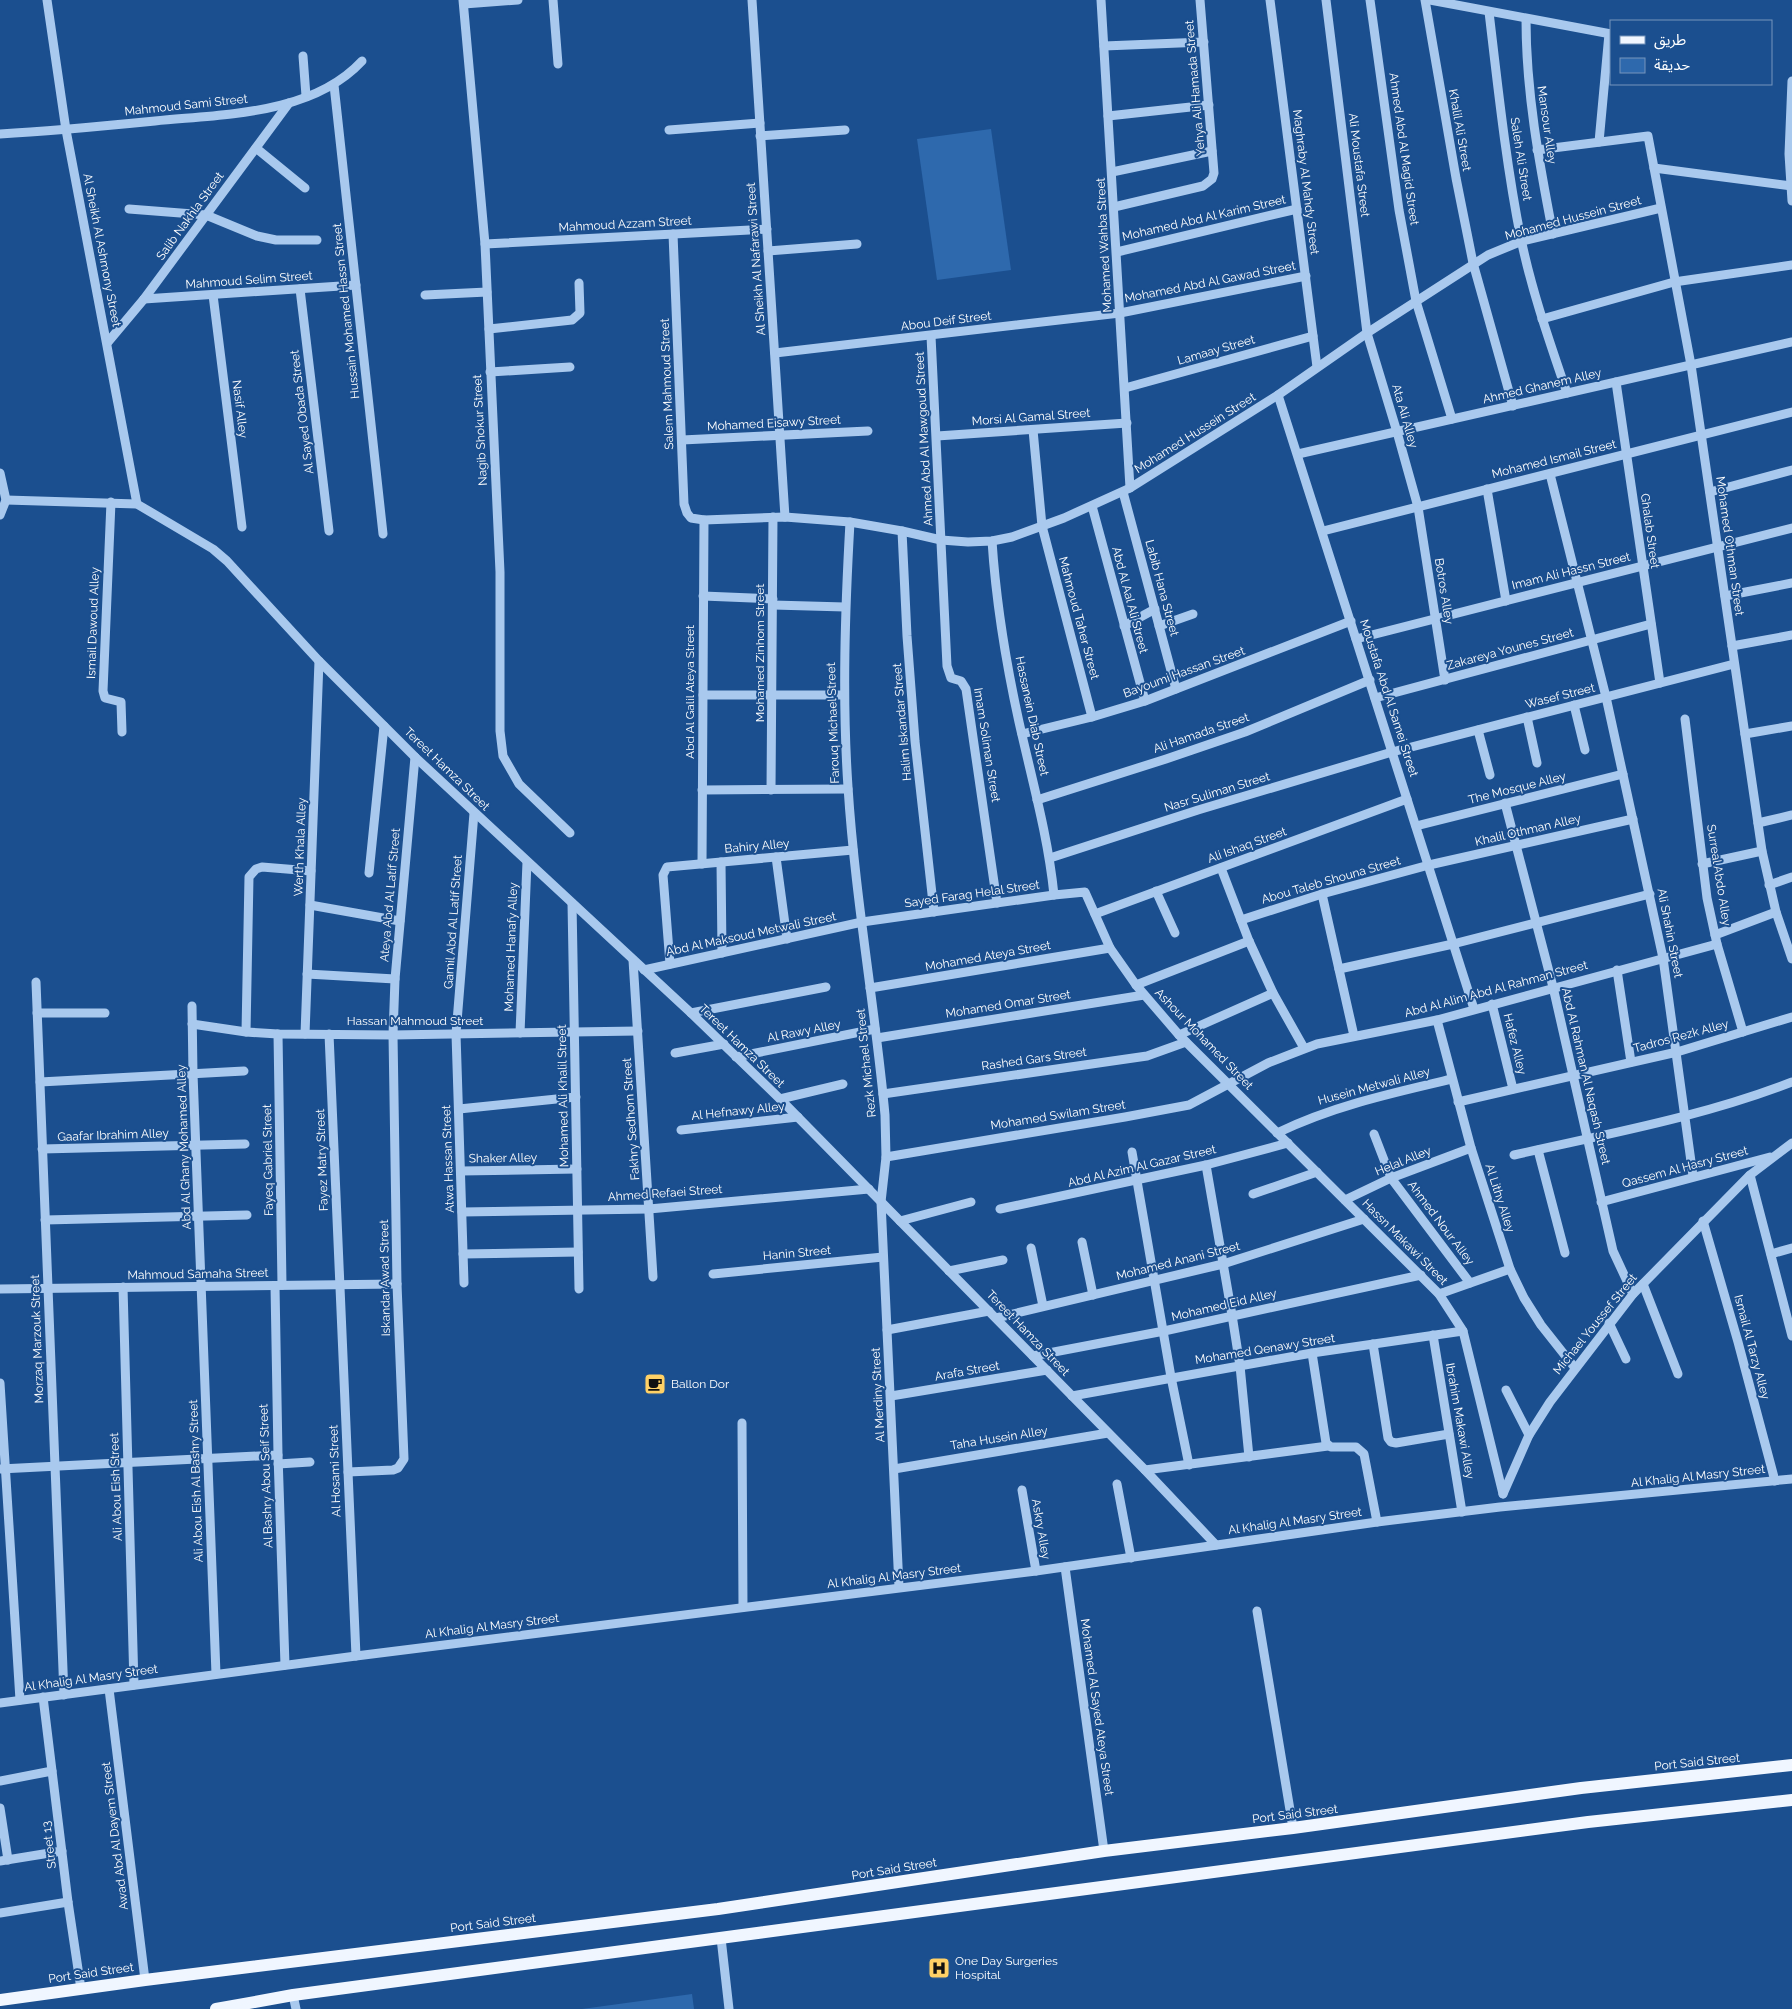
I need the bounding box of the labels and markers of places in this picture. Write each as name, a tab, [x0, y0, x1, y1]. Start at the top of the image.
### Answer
cafe icon: Ballon Dor	[643, 1372, 667, 1396]
place label: Ballon Dor	[671, 1377, 730, 1391]
place label: One Day Surgeries Hospital	[955, 1954, 1058, 1982]
hospital icon: One Day Surgeries Hospital	[927, 1956, 951, 1980]

